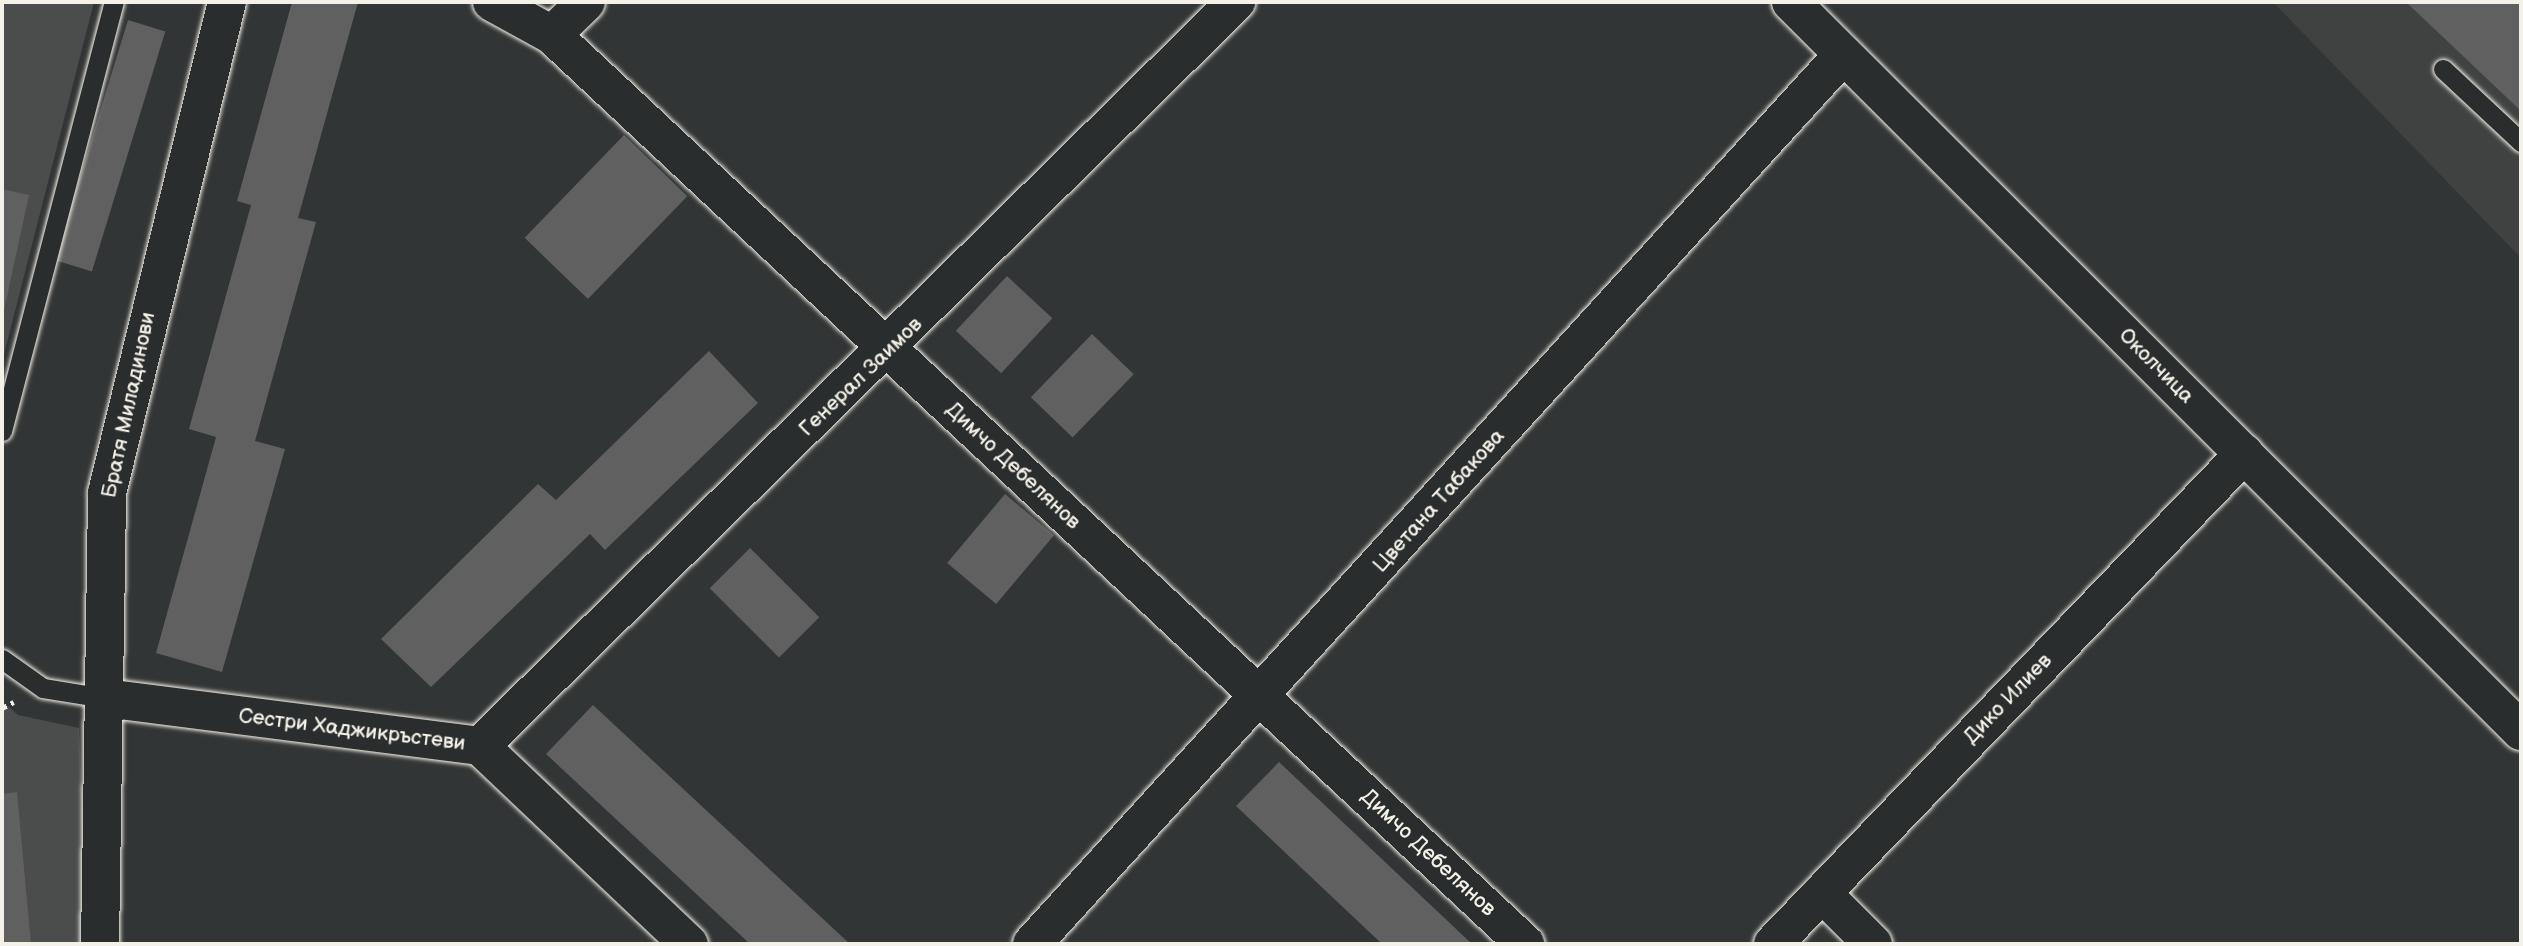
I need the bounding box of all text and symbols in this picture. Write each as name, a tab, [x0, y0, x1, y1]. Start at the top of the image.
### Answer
street label: Братя Миладинови	[97, 310, 161, 500]
street label: Генерал Заимов	[794, 312, 928, 442]
street label: Околчица	[2113, 323, 2199, 409]
street label: Димчо Дебелянов	[940, 397, 1086, 535]
street label: Цветана Табакова	[1368, 424, 1510, 578]
street label: Дико Илиев	[1959, 649, 2057, 749]
street label: Сестри Хаджикръстеви	[237, 704, 467, 756]
street label: Димчо Дебелянов	[1355, 784, 1501, 922]

